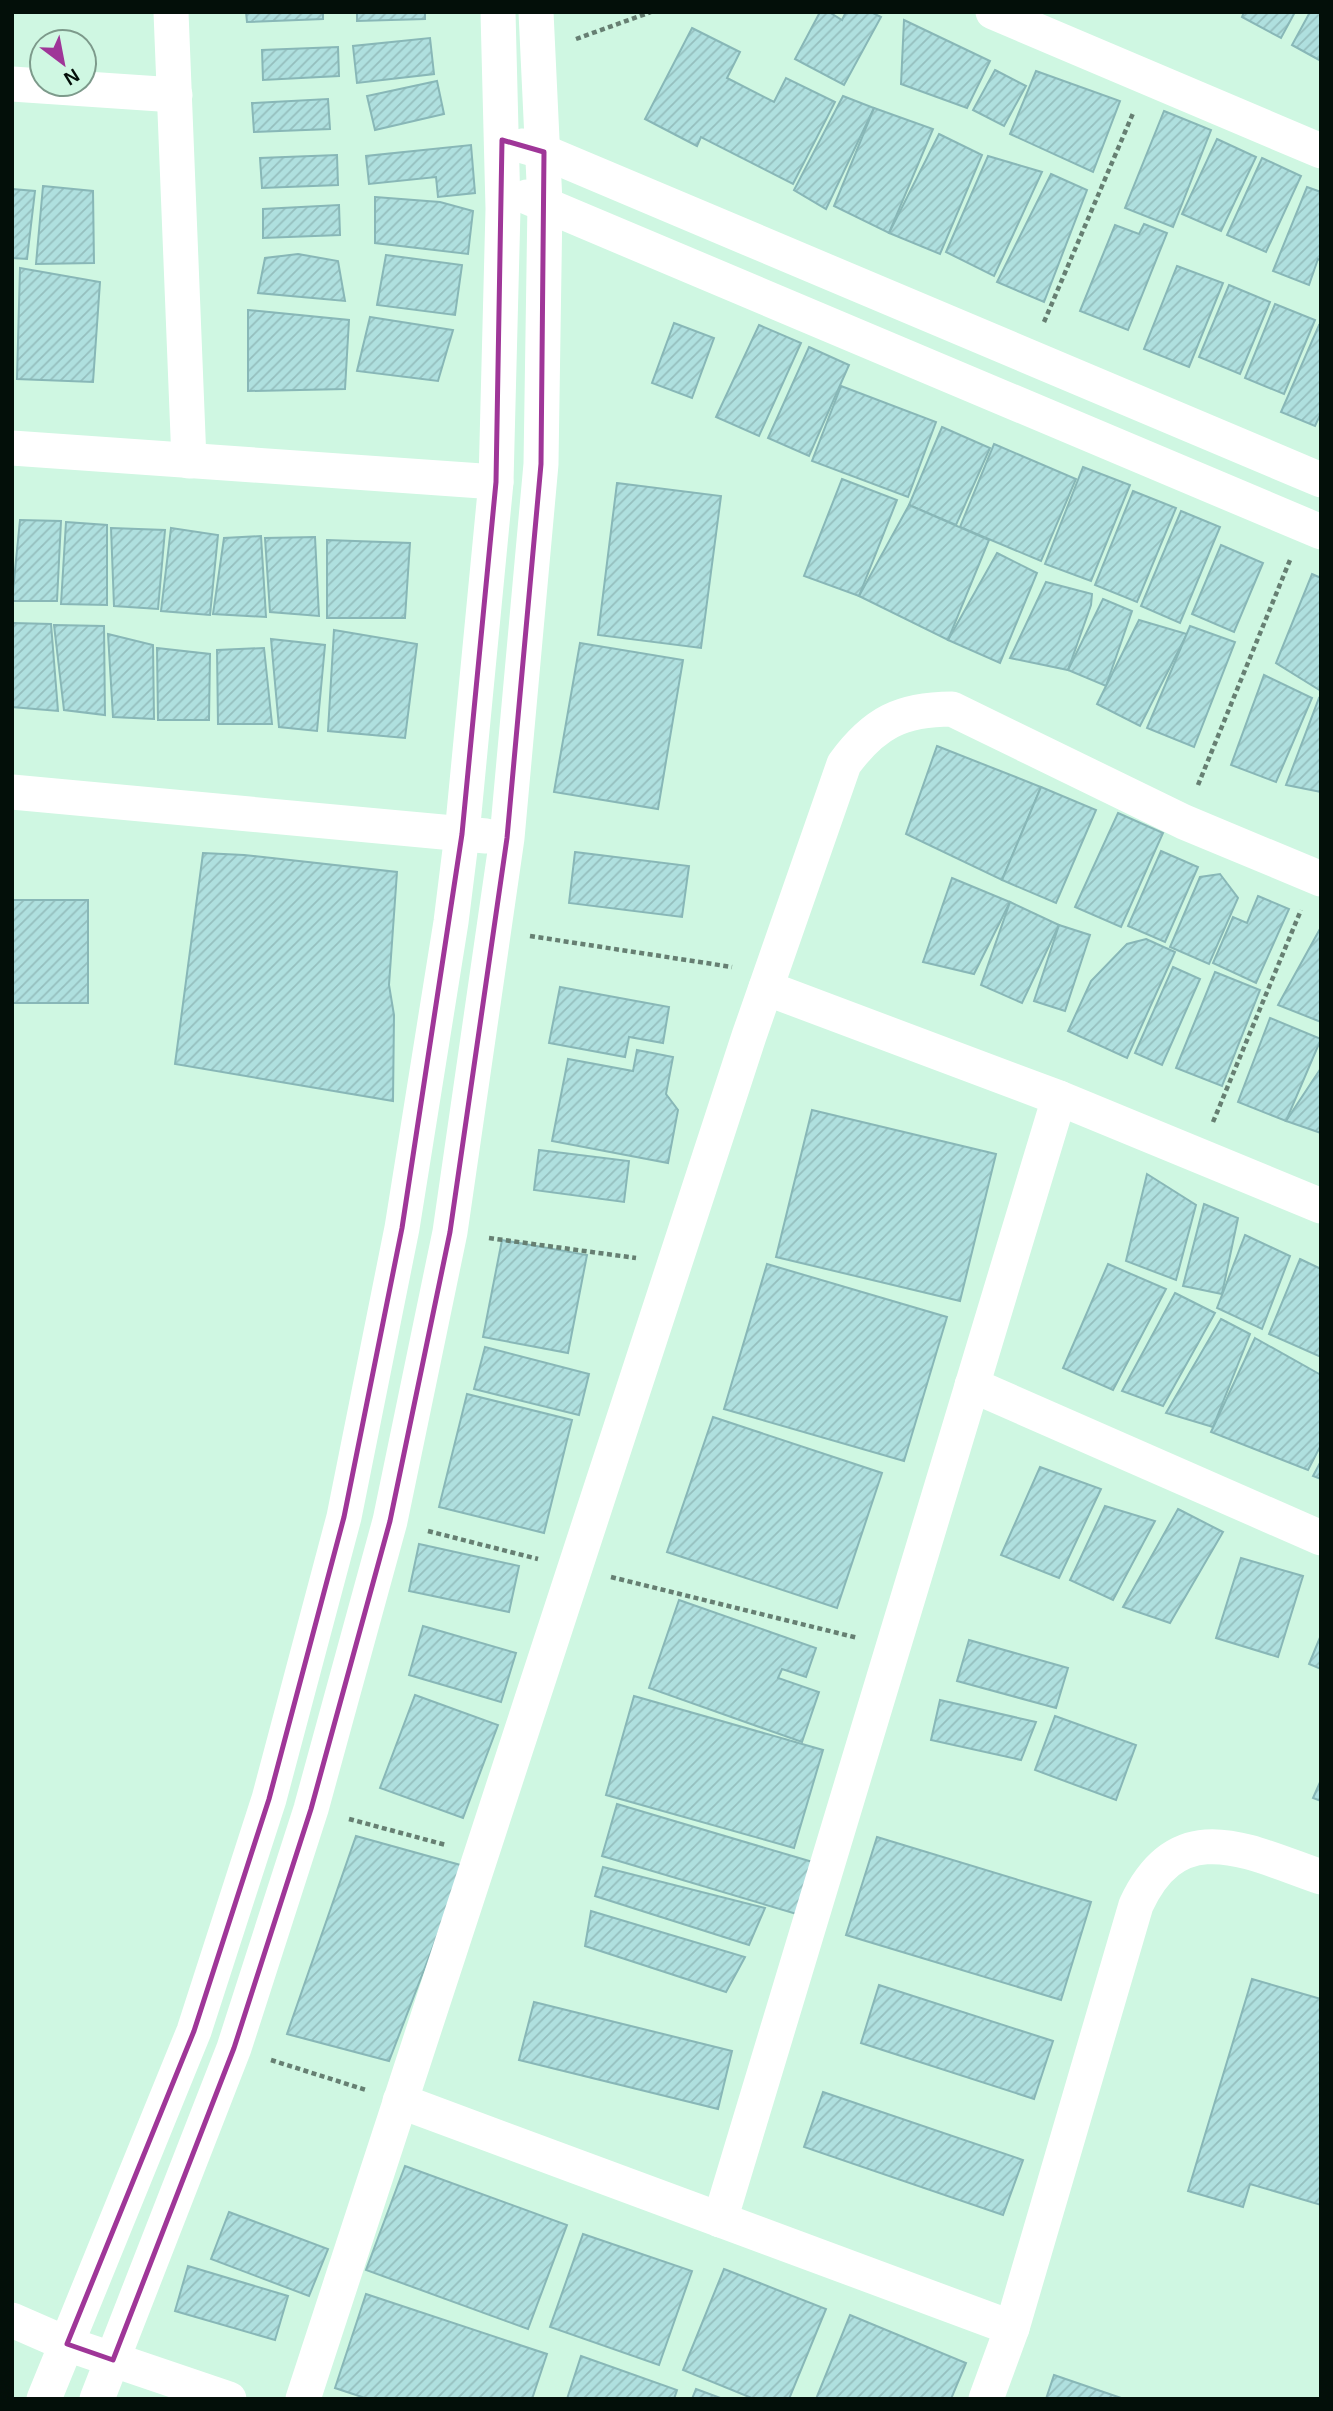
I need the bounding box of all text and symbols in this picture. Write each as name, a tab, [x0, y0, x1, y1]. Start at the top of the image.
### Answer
north arrow	[28, 28, 98, 98]
text: N	[60, 64, 83, 90]

